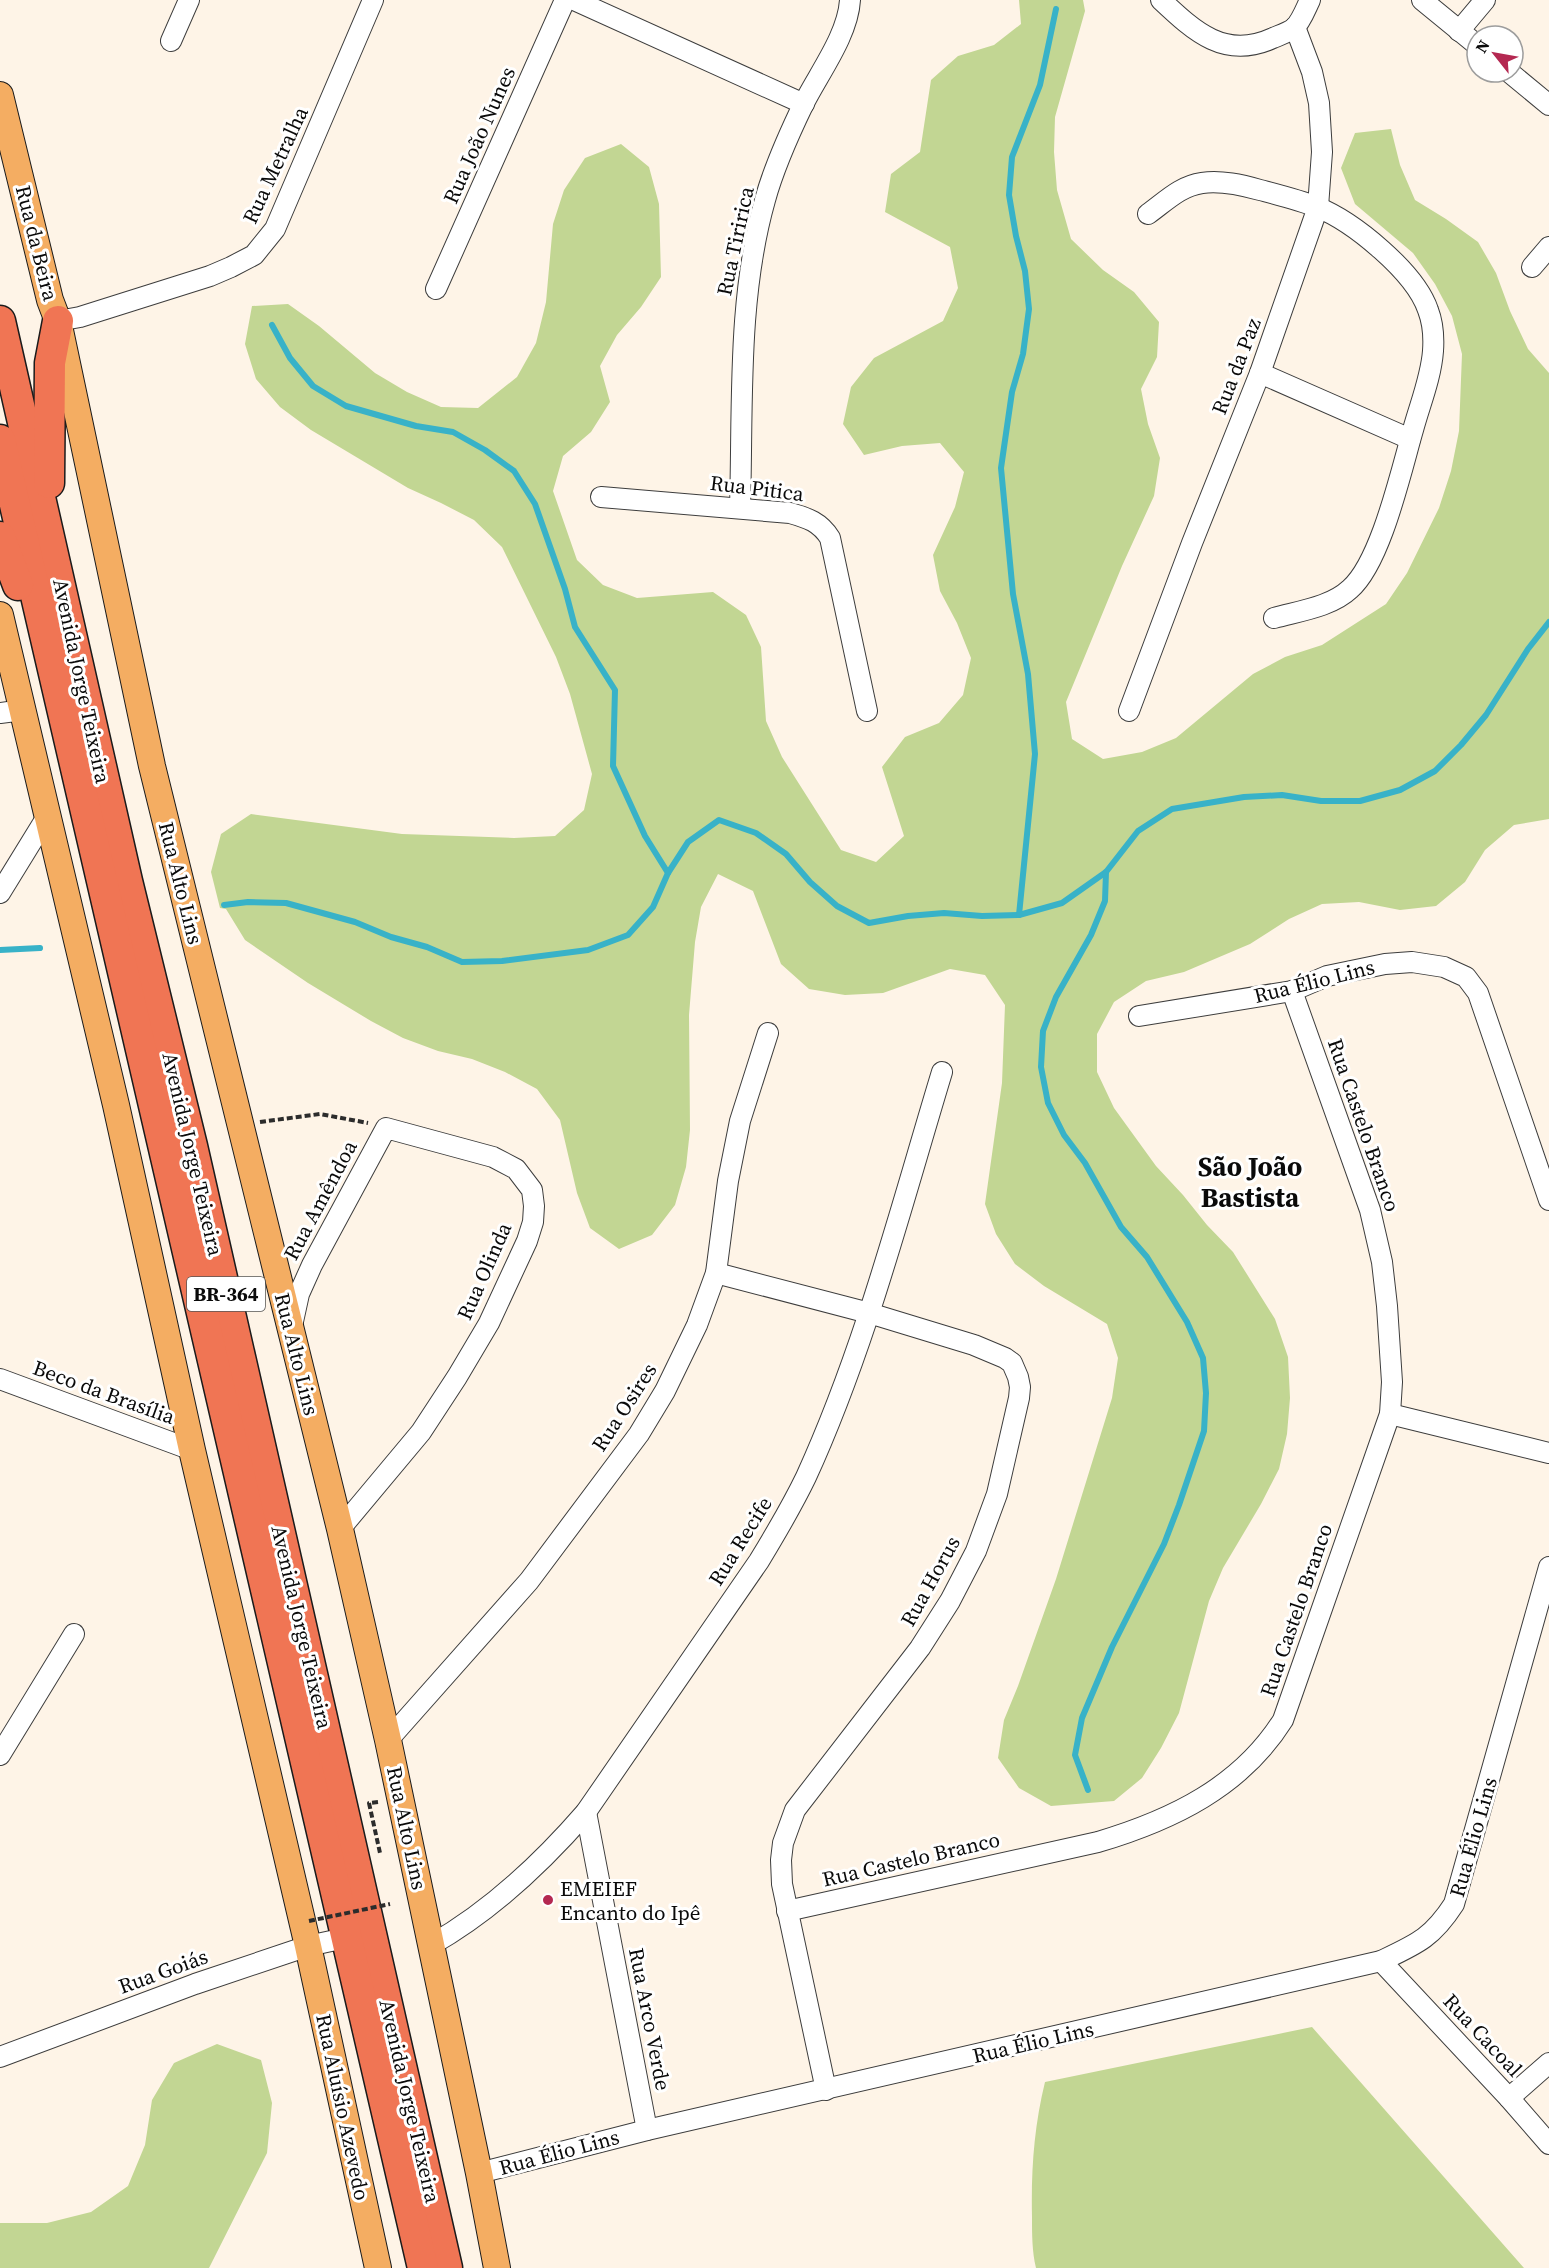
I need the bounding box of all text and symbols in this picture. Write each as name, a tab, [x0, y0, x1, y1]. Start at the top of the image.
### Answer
north arrow	[1465, 24, 1525, 84]
text: N	[1470, 35, 1495, 57]
street label: Rua João Nunes	[436, 62, 522, 208]
street label: Rua Metralha	[235, 101, 315, 228]
street label: Rua da Beira	[9, 182, 65, 304]
street label: Rua Tiririca	[709, 183, 761, 298]
street label: Rua da Paz	[1204, 313, 1268, 418]
street label: Rua Pitica	[709, 468, 806, 508]
street label: Avenida Jorge Teixeira	[46, 576, 118, 786]
street label: Rua Alto Lins	[152, 819, 210, 947]
street label: Rua Élio Lins	[1251, 952, 1377, 1010]
street label: Rua Castelo Branco	[1321, 1035, 1407, 1215]
street label: Avenida Jorge Teixeira	[155, 1049, 231, 1259]
street label: Rua Amêndoa	[276, 1135, 364, 1265]
district label: São João Bastista	[1198, 1148, 1302, 1216]
street label: Rua Olinda	[450, 1217, 518, 1324]
road number: BR-364	[187, 1277, 265, 1311]
street label: Rua Alto Lins	[268, 1290, 326, 1418]
street label: Beco da Brasília	[29, 1353, 179, 1431]
street label: Rua Osires	[585, 1357, 663, 1457]
street label: Rua Recife	[701, 1491, 779, 1591]
street label: Rua Castelo Branco	[1253, 1520, 1339, 1700]
street label: Avenida Jorge Teixeira	[264, 1522, 340, 1732]
street label: Rua Horus	[893, 1531, 967, 1631]
street label: Rua Alto Lins	[380, 1764, 434, 1892]
street label: Rua Élio Lins	[1442, 1774, 1504, 1900]
street label: Rua Castelo Branco	[819, 1824, 1003, 1894]
place label: EMEIEF Encanto do Ipê	[560, 1874, 701, 1927]
marker: EMEIEF Encanto do Ipê	[541, 1893, 555, 1907]
street label: Rua Goiás	[114, 1941, 212, 2001]
street label: Rua Arco Verde	[622, 1945, 678, 2093]
street label: Rua Cacoal	[1437, 1987, 1529, 2083]
street label: Avenida Jorge Teixeira	[372, 1996, 448, 2206]
street label: Rua Aluísio Azevedo	[309, 2011, 377, 2203]
street label: Rua Élio Lins	[970, 2014, 1096, 2070]
street label: Rua Élio Lins	[496, 2122, 622, 2182]

